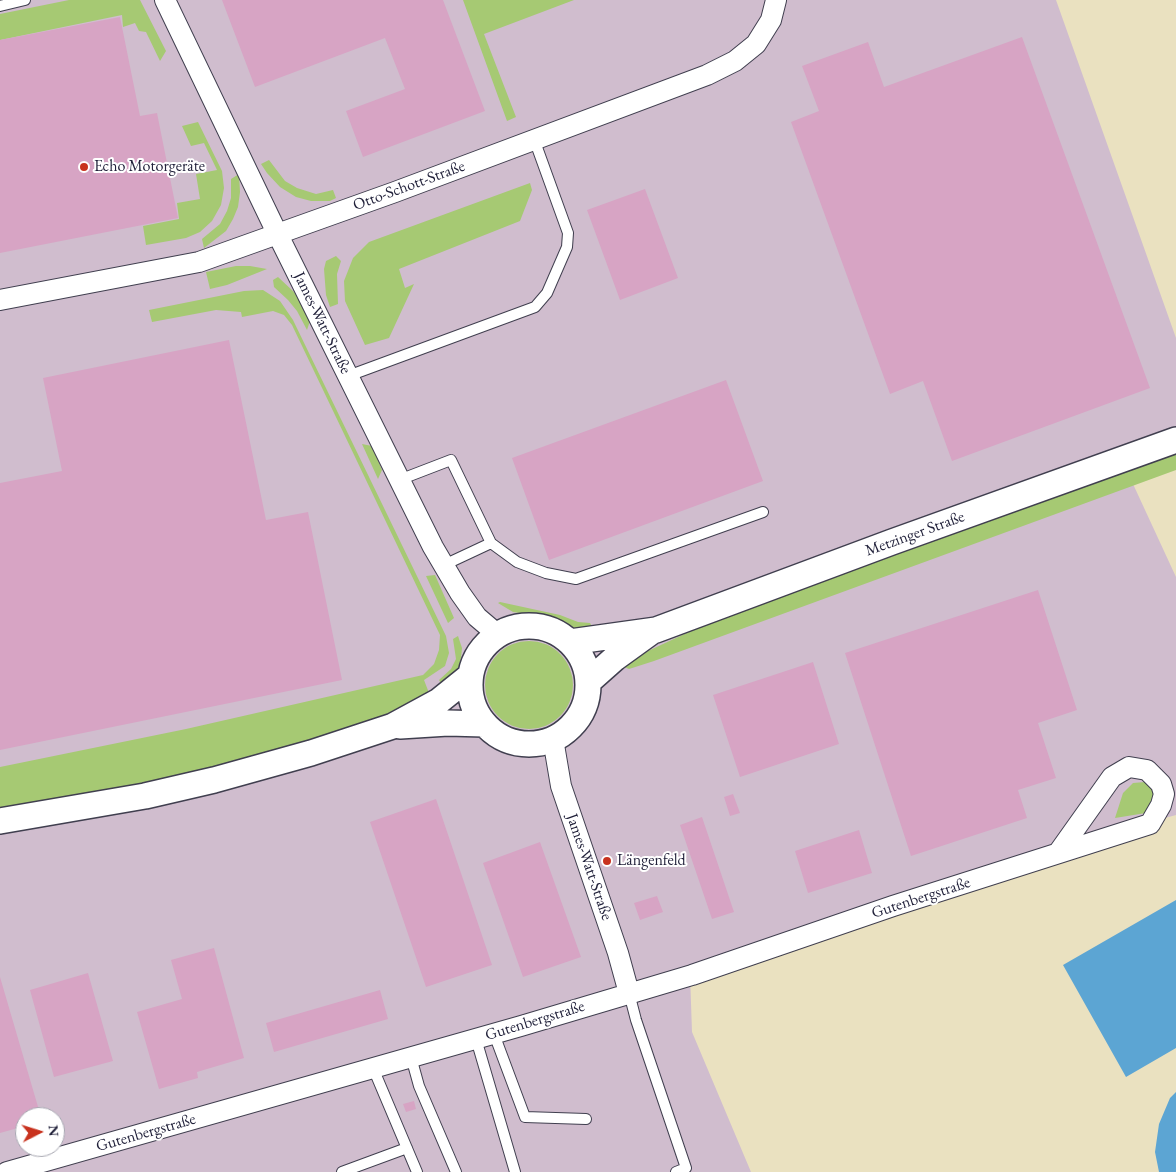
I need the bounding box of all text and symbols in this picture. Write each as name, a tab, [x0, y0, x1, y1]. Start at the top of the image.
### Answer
place label: Echo Motorgeräte	[94, 157, 205, 177]
street label: Otto-Schott-Straße	[350, 157, 468, 215]
marker: Echo Motorgeräte	[78, 161, 90, 173]
street label: James-Watt-Straße	[289, 269, 355, 377]
street label: Metzinger Straße	[863, 507, 967, 561]
street label: James-Watt-Straße	[562, 811, 616, 923]
place label: Längenfeld	[617, 851, 686, 871]
marker: Längenfeld	[601, 855, 613, 867]
street label: Gutenbergstraße	[869, 873, 973, 923]
street label: Gutenbergstraße	[483, 997, 587, 1045]
north arrow	[15, 1107, 65, 1157]
street label: Gutenbergstraße	[94, 1110, 198, 1156]
text: N	[44, 1124, 63, 1137]

